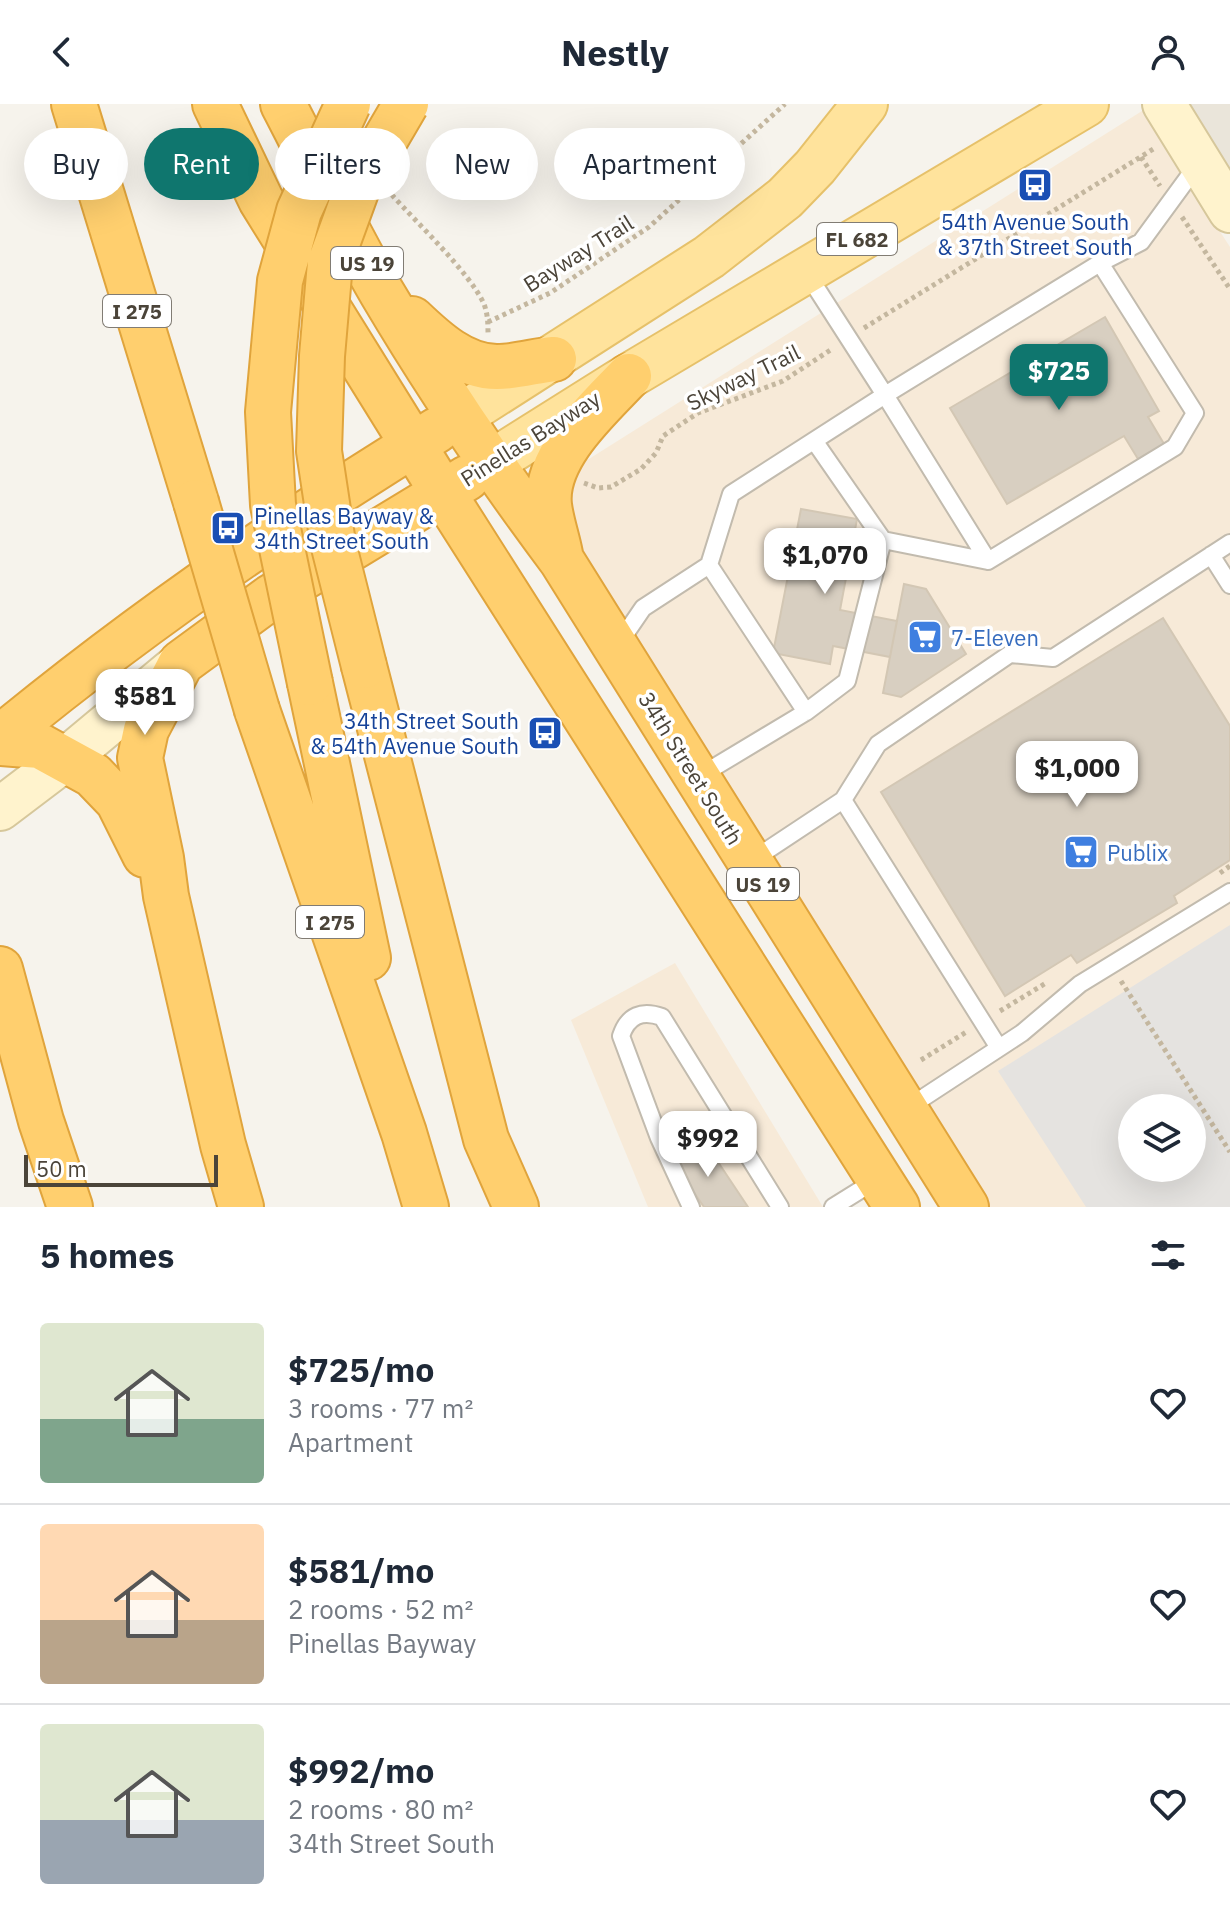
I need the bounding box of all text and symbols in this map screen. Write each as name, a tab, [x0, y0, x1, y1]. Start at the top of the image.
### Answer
text: Nestly	[561, 29, 669, 76]
icon: back	[40, 30, 84, 74]
icon: person	[1146, 30, 1190, 74]
chip: Buy	[24, 128, 128, 200]
chip: Rent	[144, 128, 259, 200]
chip: Filters	[275, 128, 410, 200]
chip: New	[426, 128, 538, 200]
chip: Apartment	[554, 128, 745, 200]
bus stop icon: 54th Avenue South & 37th Street South	[1016, 166, 1054, 204]
place label: 54th Avenue South & 37th Street South	[937, 207, 1133, 261]
street label: Bayway Trail	[518, 208, 638, 298]
road number: FL 682	[817, 223, 897, 255]
road number: US 19	[331, 247, 403, 279]
road number: I 275	[103, 295, 171, 327]
street label: Skyway Trail	[682, 337, 804, 417]
pin: $725	[1012, 344, 1106, 412]
text: $725	[1028, 353, 1090, 387]
street label: Pinellas Bayway	[455, 384, 605, 492]
place label: Pinellas Bayway & 34th Street South	[254, 501, 434, 555]
bus stop icon: Pinellas Bayway & 34th Street South	[209, 509, 247, 547]
pin: $1,070	[760, 528, 890, 596]
text: $1,070	[782, 537, 868, 571]
supermarket icon: 7-Eleven	[906, 618, 944, 656]
place label: 7-Eleven	[951, 623, 1039, 652]
pin: $581	[98, 669, 192, 737]
text: $581	[114, 678, 176, 712]
street label: 34th Street South	[632, 686, 750, 850]
place label: 34th Street South & 54th Avenue South	[310, 706, 519, 760]
bus stop icon: 34th Street South & 54th Avenue South	[526, 714, 564, 752]
pin: $1,000	[1012, 741, 1142, 809]
text: $1,000	[1034, 750, 1120, 784]
supermarket icon: Publix	[1062, 833, 1100, 871]
place label: Publix	[1107, 838, 1168, 867]
road number: US 19	[727, 868, 799, 900]
road number: I 275	[296, 906, 364, 938]
map controls	[1118, 1094, 1206, 1182]
button: layers	[1118, 1094, 1206, 1182]
pin: $992	[661, 1111, 755, 1179]
text: $992	[677, 1120, 739, 1154]
scale bar	[24, 1151, 218, 1187]
text: 50 m	[36, 1154, 87, 1183]
text: 5 homes	[40, 1233, 175, 1277]
icon: filters	[1146, 1233, 1190, 1277]
text: $725/mo	[288, 1347, 435, 1391]
icon: home	[104, 1355, 200, 1451]
icon: heart	[1146, 1381, 1190, 1425]
text: 3 rooms · 77 m²	[288, 1391, 473, 1425]
text: Apartment	[288, 1425, 413, 1459]
text: $581/mo	[288, 1548, 435, 1592]
icon: home	[104, 1556, 200, 1652]
icon: heart	[1146, 1582, 1190, 1626]
text: 2 rooms · 52 m²	[288, 1592, 473, 1626]
text: Pinellas Bayway	[288, 1626, 476, 1660]
text: $992/mo	[288, 1748, 435, 1792]
icon: home	[104, 1756, 200, 1852]
icon: heart	[1146, 1782, 1190, 1826]
text: 2 rooms · 80 m²	[288, 1792, 473, 1826]
text: 34th Street South	[288, 1826, 495, 1860]

